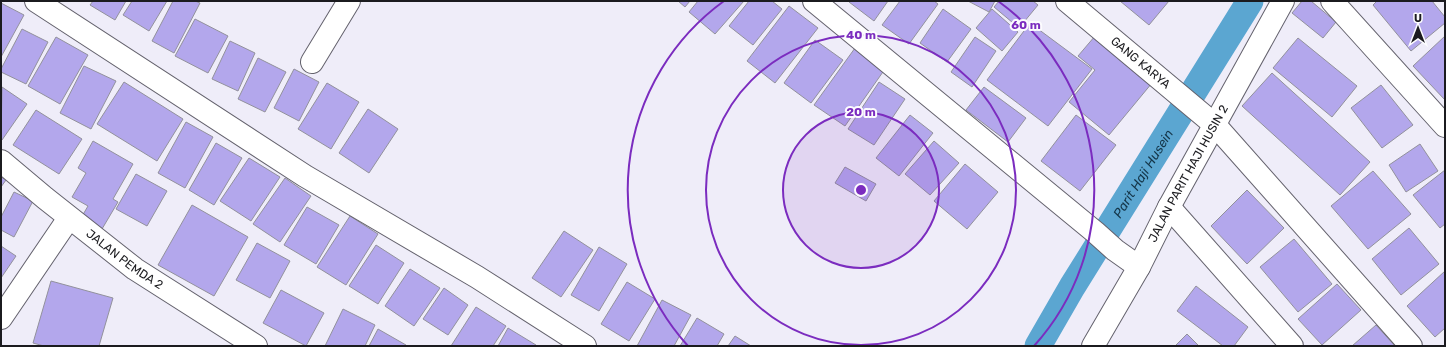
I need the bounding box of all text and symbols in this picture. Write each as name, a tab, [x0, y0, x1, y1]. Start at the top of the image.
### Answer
north arrow	[1398, 8, 1438, 48]
text: U	[1414, 12, 1422, 25]
text: 60 m	[1011, 18, 1041, 32]
text: 40 m	[846, 28, 876, 42]
street label: GANG KARYA	[1108, 34, 1173, 92]
street label: JALAN PARIT HAJI HUSIN 2	[1145, 103, 1231, 245]
text: 20 m	[846, 105, 876, 119]
water label: Parit Haji Husein	[1110, 126, 1176, 220]
centre of rings	[854, 183, 868, 197]
street label: JALAN PEMDA 2	[83, 226, 166, 292]

